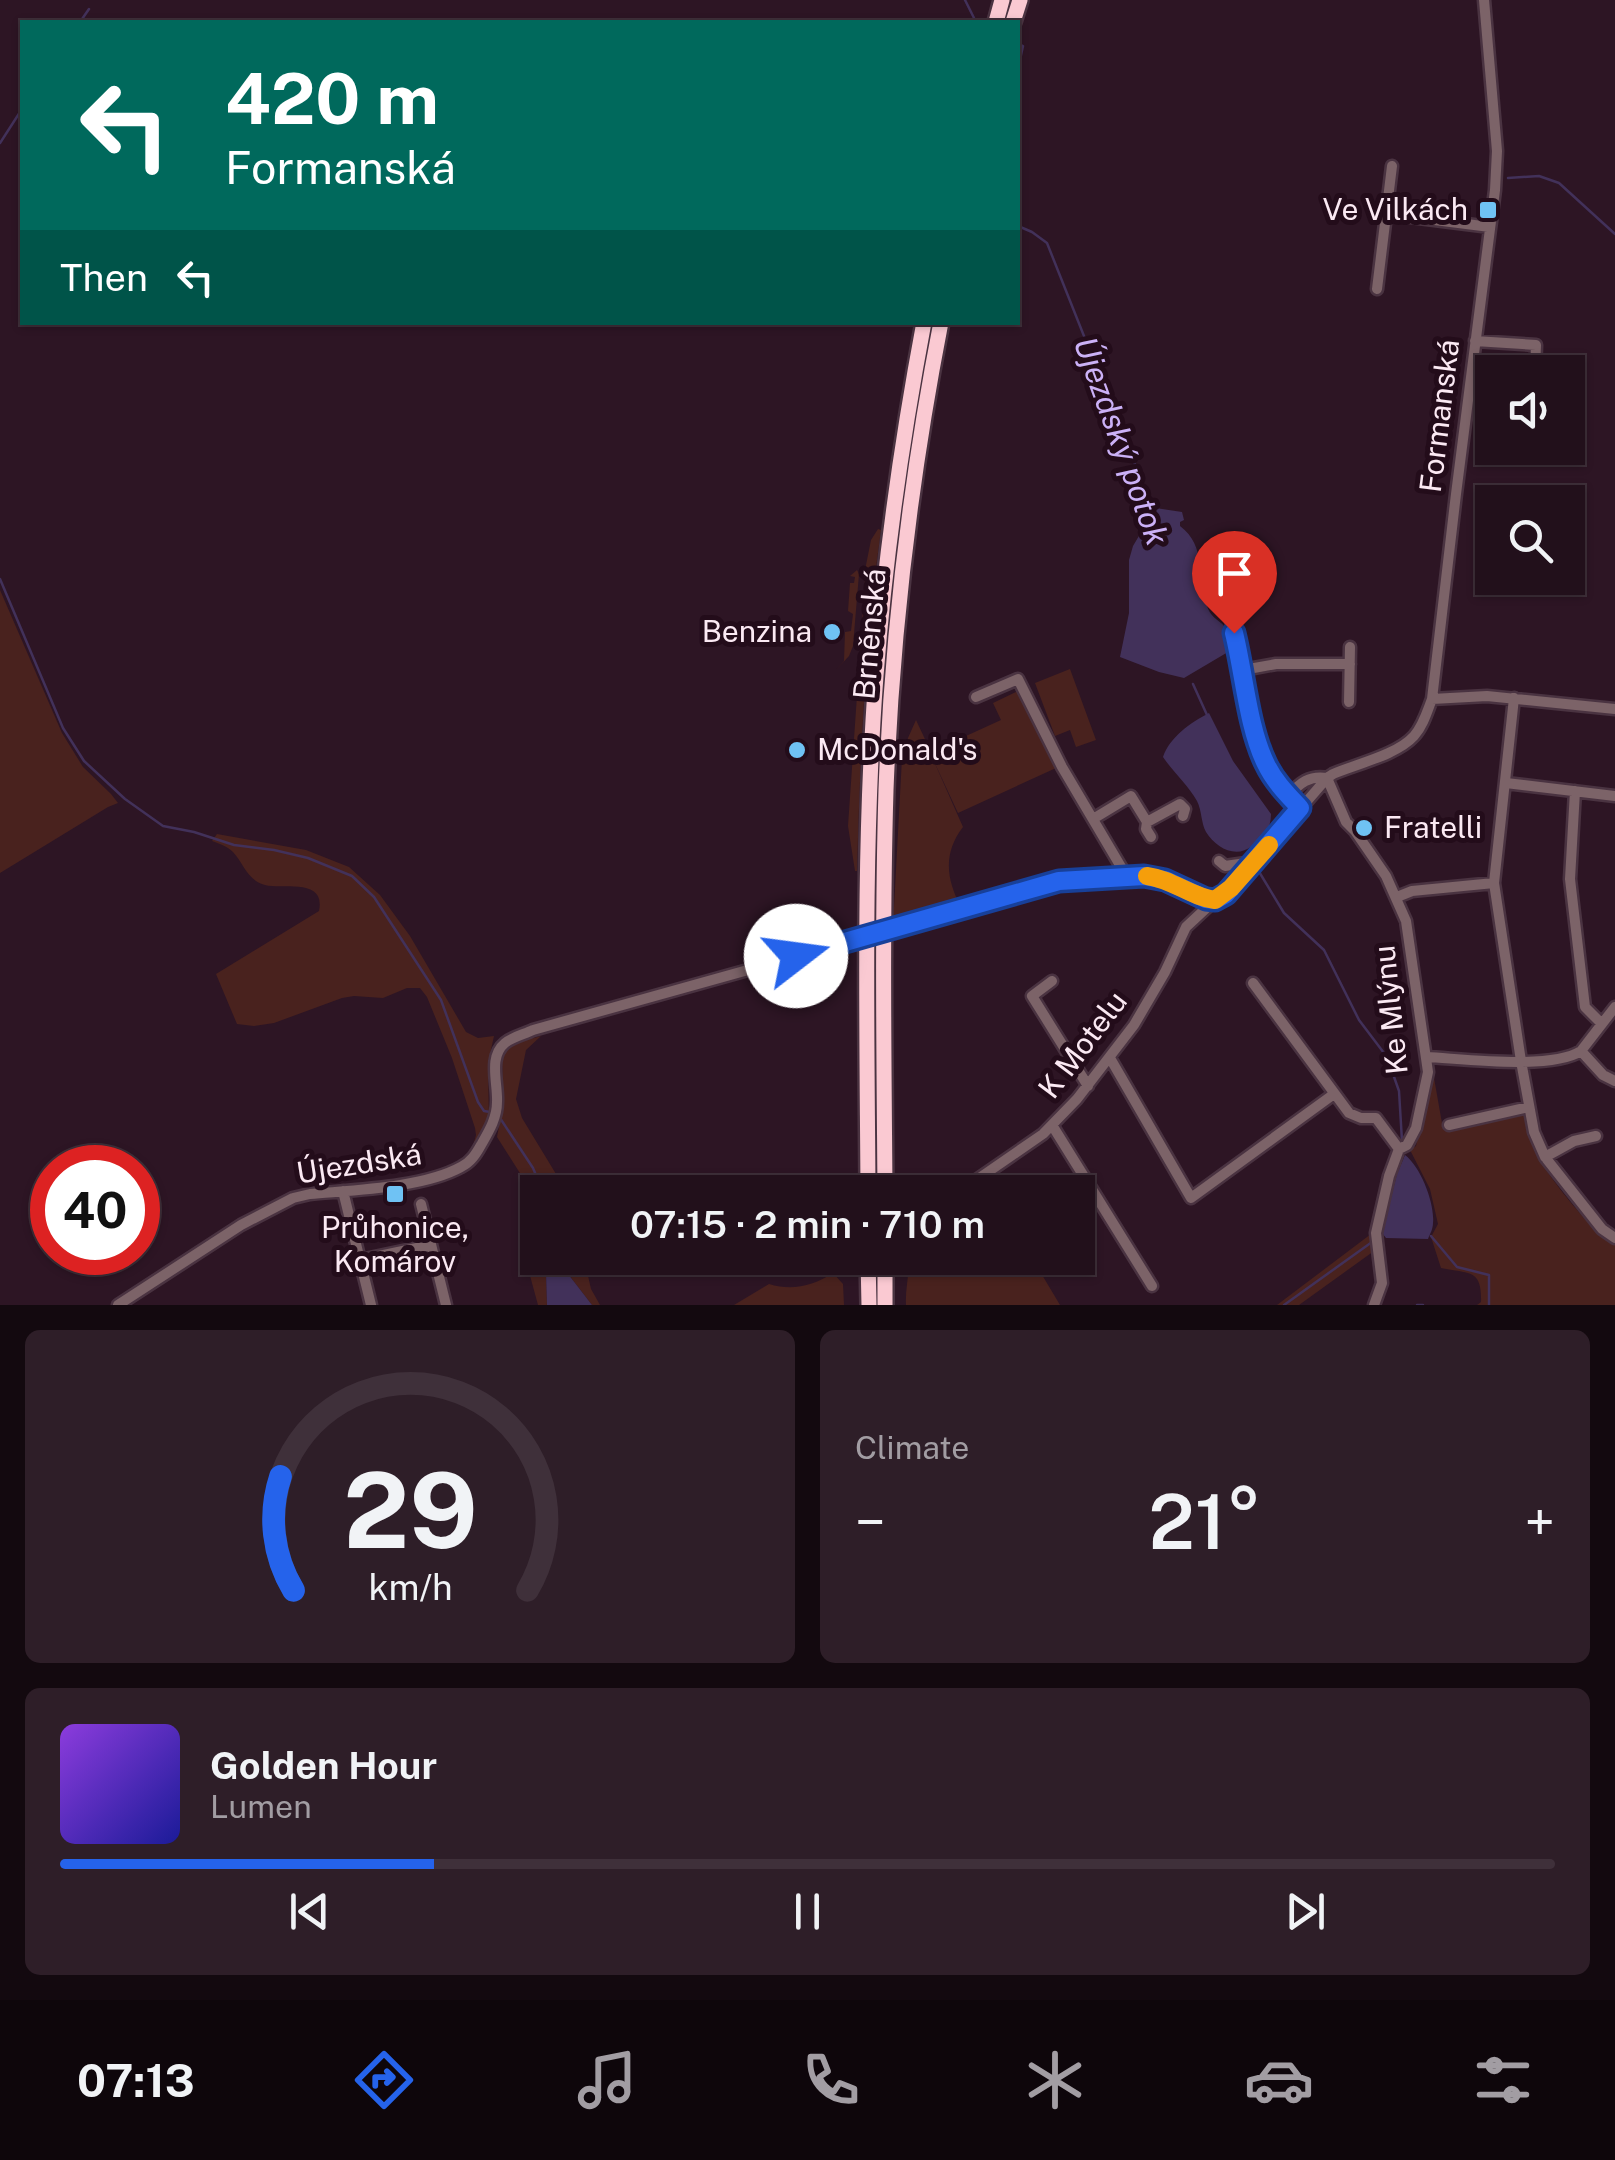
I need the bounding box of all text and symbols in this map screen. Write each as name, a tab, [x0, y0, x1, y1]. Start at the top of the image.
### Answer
text: 420 m	[225, 57, 439, 140]
icon: left	[60, 60, 190, 190]
text: Formanská	[225, 141, 456, 194]
place label: Ve Vilkách	[1323, 191, 1468, 227]
marker: Ve Vilkách	[1477, 199, 1499, 221]
icon: left	[168, 250, 223, 305]
text: Then	[60, 255, 148, 300]
water label: Újezdský potok	[1067, 331, 1177, 551]
street label: Formanská	[1412, 337, 1466, 494]
map controls	[1475, 355, 1585, 595]
button: sound	[1475, 355, 1585, 465]
button: search	[1475, 485, 1585, 595]
pin	[1192, 531, 1277, 634]
icon: arrive	[1207, 546, 1262, 601]
street label: Brněnská	[845, 567, 893, 701]
place label: Benzina	[702, 613, 812, 649]
marker: Benzina	[821, 621, 843, 643]
place label: McDonald's	[817, 731, 977, 767]
marker: McDonald's	[786, 739, 808, 761]
place label: Fratelli	[1384, 809, 1482, 845]
marker: Fratelli	[1353, 817, 1375, 839]
position arrow	[744, 904, 848, 1008]
street label: Ke Mlýnu	[1365, 944, 1415, 1076]
street label: K Motelu	[1030, 984, 1134, 1105]
street label: Újezdská	[294, 1135, 424, 1191]
speed limit sign: 40	[30, 1145, 160, 1275]
marker: Průhonice, Komárov	[384, 1183, 406, 1205]
text: 07:15 · 2 min · 710 m	[630, 1202, 985, 1247]
place label: Průhonice, Komárov	[321, 1209, 469, 1279]
text: Climate	[855, 1429, 969, 1466]
text: 29	[343, 1449, 477, 1571]
text: 21°	[1149, 1478, 1261, 1566]
text: −	[855, 1490, 886, 1554]
text: +	[1525, 1490, 1555, 1554]
text: km/h	[368, 1566, 452, 1608]
text: Golden Hour	[210, 1743, 437, 1788]
text: Lumen	[210, 1788, 312, 1825]
icon: previous	[282, 1884, 337, 1939]
icon: pause	[780, 1884, 835, 1939]
icon: next	[1278, 1884, 1333, 1939]
icon: directions	[349, 2045, 419, 2115]
icon: music	[572, 2045, 642, 2115]
icon: phone	[796, 2045, 866, 2115]
icon: climate	[1020, 2045, 1090, 2115]
icon: car	[1244, 2045, 1314, 2115]
icon: filters	[1468, 2045, 1538, 2115]
text: 07:13	[77, 2054, 195, 2107]

